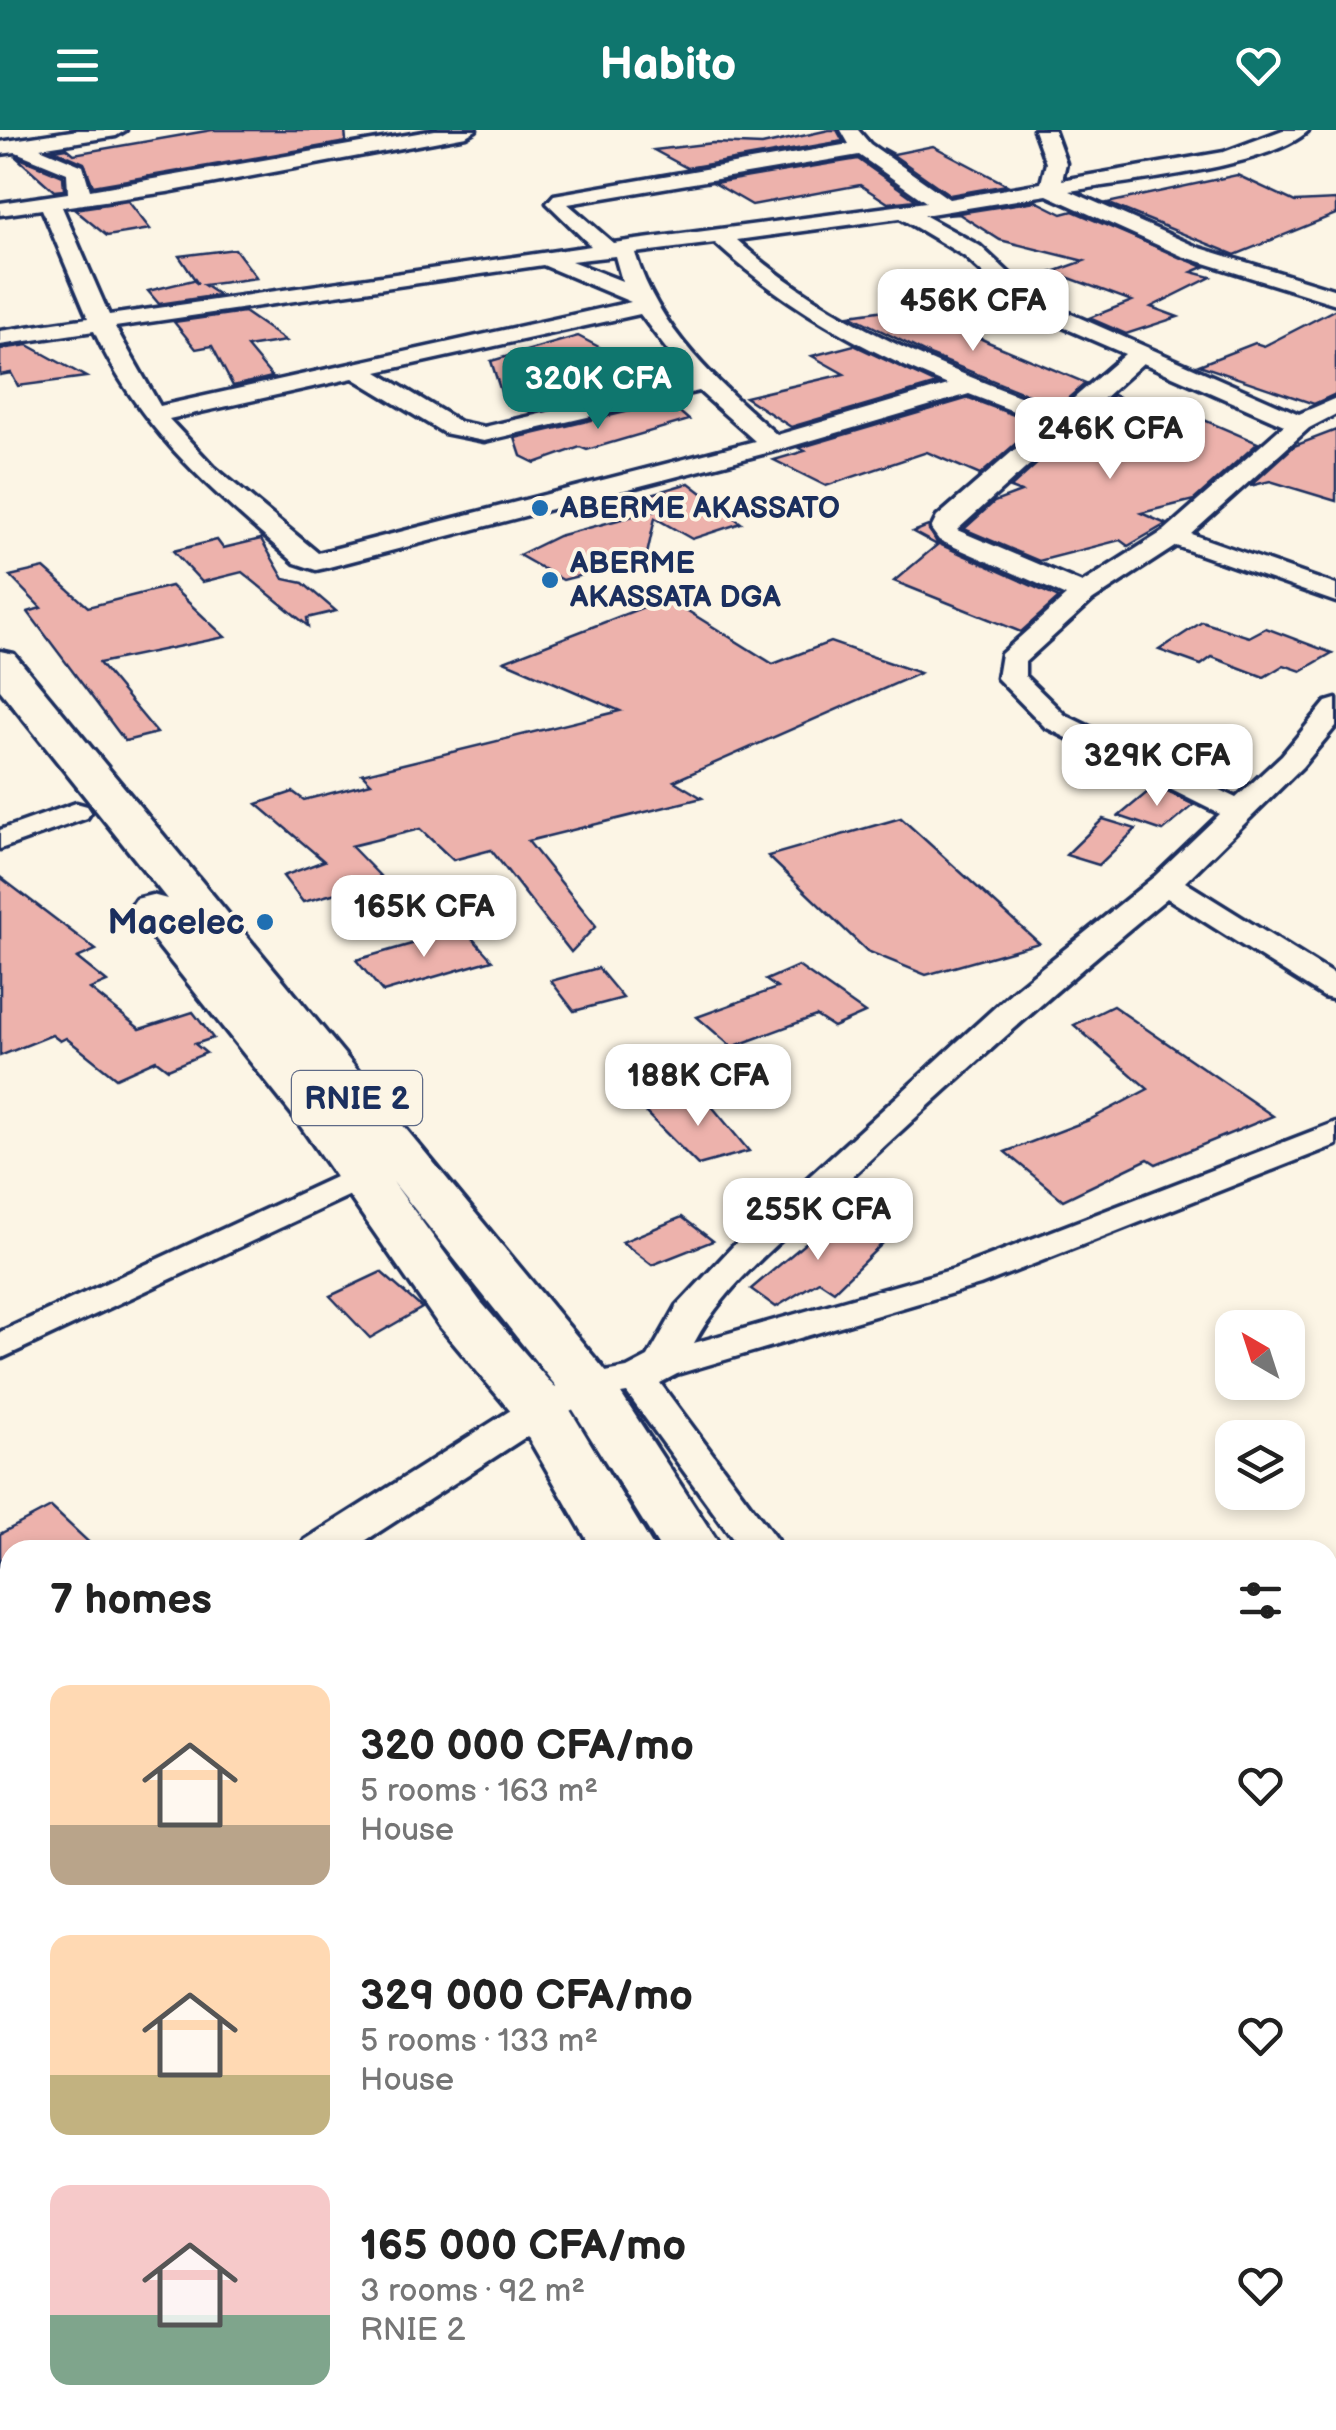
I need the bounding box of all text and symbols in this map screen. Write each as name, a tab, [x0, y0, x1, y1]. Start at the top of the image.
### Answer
icon: menu	[50, 38, 105, 93]
text: Habito	[600, 38, 736, 93]
icon: heart	[1231, 38, 1286, 93]
pin: 456K CFA	[870, 269, 1076, 354]
text: 456K CFA	[900, 282, 1046, 321]
pin: 320K CFA	[495, 347, 701, 432]
text: 320K CFA	[524, 360, 672, 399]
pin: 246K CFA	[1007, 397, 1213, 482]
text: 246K CFA	[1037, 410, 1183, 449]
place label: ABERME AKASSATO	[559, 491, 840, 527]
marker: ABERME AKASSATO	[529, 497, 551, 519]
place label: ABERME AKASSATA DGA	[569, 546, 781, 616]
marker: ABERME AKASSATA DGA	[539, 569, 561, 591]
pin: 329K CFA	[1054, 724, 1260, 809]
text: 329K CFA	[1084, 737, 1230, 776]
pin: 165K CFA	[321, 875, 527, 960]
text: 165K CFA	[353, 888, 495, 927]
place label: Macelec	[107, 902, 245, 945]
marker: Macelec	[254, 911, 276, 933]
pin: 188K CFA	[595, 1044, 801, 1129]
text: 188K CFA	[627, 1057, 769, 1096]
road number: RNIE 2	[292, 1071, 422, 1125]
pin: 255K CFA	[715, 1178, 921, 1263]
text: 255K CFA	[745, 1191, 891, 1230]
north arrow	[1215, 1310, 1305, 1400]
map controls	[1215, 1310, 1305, 1510]
button: layers	[1215, 1420, 1305, 1510]
icon: filters	[1233, 1573, 1288, 1628]
text: 7 homes	[50, 1575, 212, 1626]
text: 320 000 CFA/mo	[360, 1721, 694, 1772]
icon: home	[130, 1725, 250, 1845]
icon: heart	[1233, 1758, 1288, 1813]
text: 5 rooms · 163 m²	[360, 1772, 598, 1811]
text: House	[360, 1811, 454, 1850]
text: 329 000 CFA/mo	[360, 1971, 693, 2022]
icon: home	[130, 1975, 250, 2095]
icon: heart	[1233, 2008, 1288, 2063]
text: 5 rooms · 133 m²	[360, 2022, 598, 2061]
text: House	[360, 2061, 454, 2100]
text: 165 000 CFA/mo	[360, 2221, 686, 2272]
icon: home	[130, 2225, 250, 2345]
icon: heart	[1233, 2258, 1288, 2313]
text: 3 rooms · 92 m²	[360, 2272, 585, 2311]
text: RNIE 2	[360, 2311, 465, 2350]

